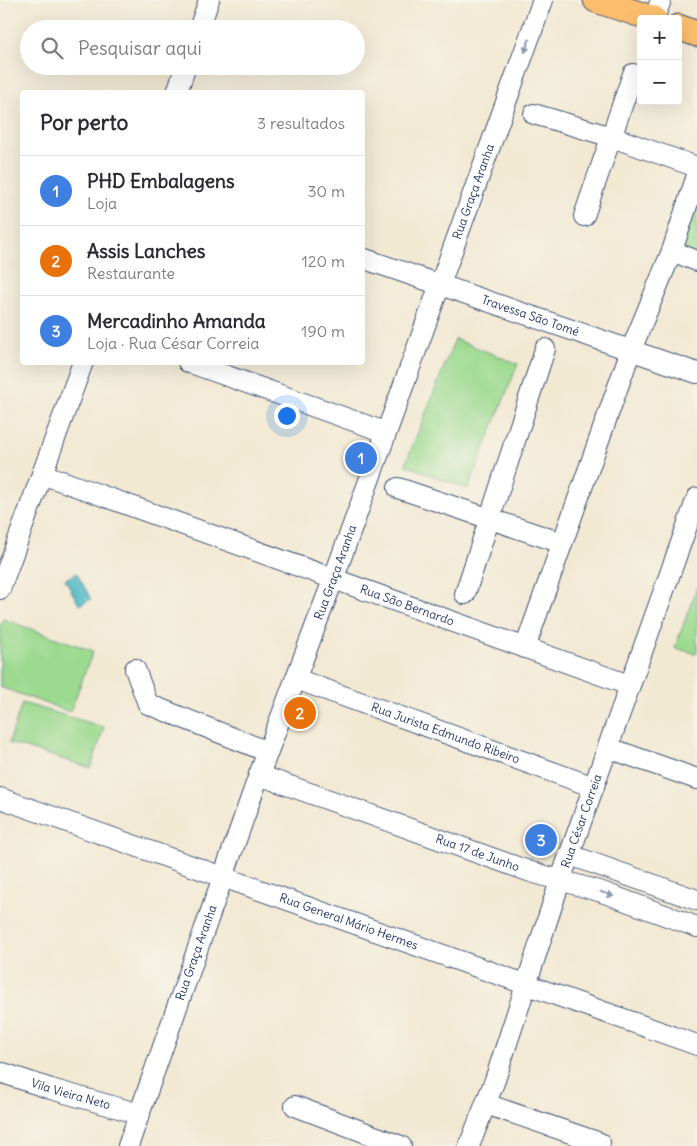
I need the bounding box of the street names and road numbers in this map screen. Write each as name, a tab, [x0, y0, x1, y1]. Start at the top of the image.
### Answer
street label: Rua Graça Aranha	[449, 142, 497, 241]
street label: Travessa São Tomé	[480, 292, 581, 339]
street label: Rua Graça Aranha	[311, 522, 359, 622]
street label: Rua São Bernardo	[358, 581, 457, 629]
street label: Rua Jurista Edmundo Ribeiro	[369, 699, 522, 767]
street label: Rua César Correia	[557, 772, 605, 870]
street label: Rua 17 de Junho	[434, 831, 522, 874]
street label: Rua General Mário Hermes	[278, 890, 420, 953]
street label: Rua Graça Aranha	[172, 903, 220, 1002]
street label: Vila Vieira Neto	[29, 1075, 113, 1112]

